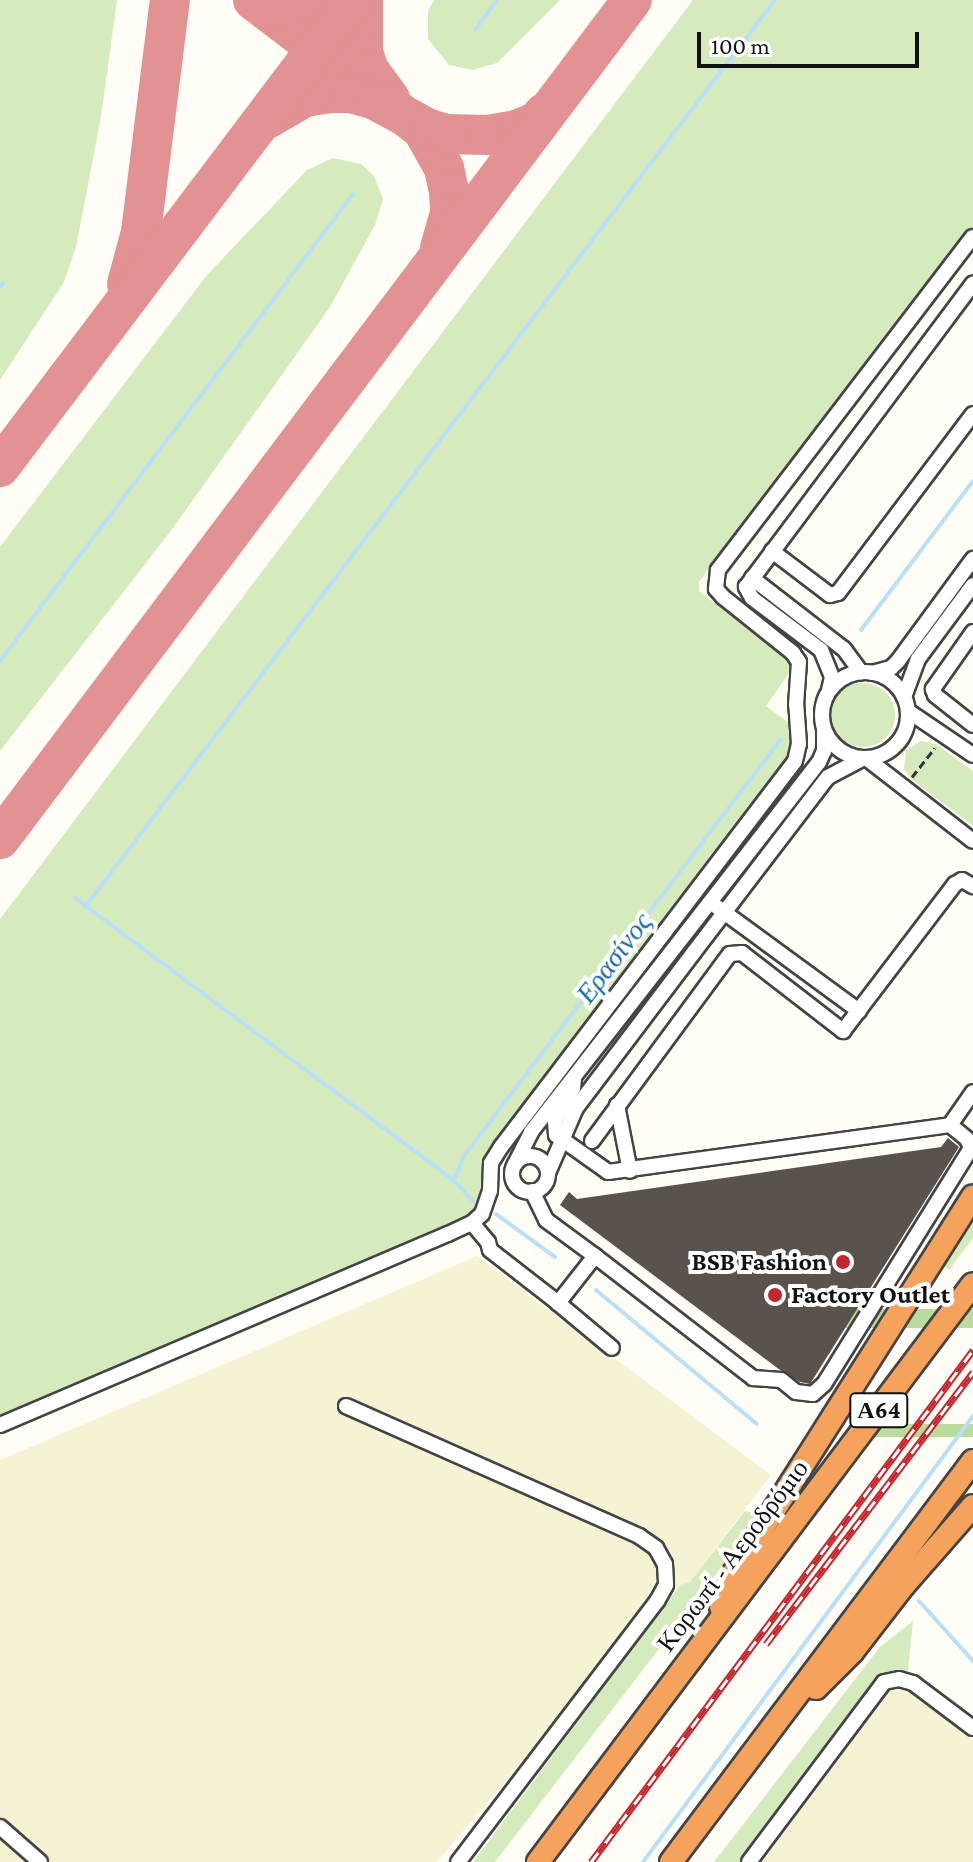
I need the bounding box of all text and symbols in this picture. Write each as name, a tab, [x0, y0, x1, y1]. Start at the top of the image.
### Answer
scale bar	[701, 16, 923, 66]
text: 100 m	[711, 32, 770, 59]
water label: Ερασίνος	[569, 906, 659, 1010]
place label: BSB Fashion	[691, 1246, 827, 1278]
marker: BSB Fashion	[834, 1253, 852, 1271]
place label: Factory Outlet	[791, 1279, 950, 1311]
marker: Factory Outlet	[766, 1286, 784, 1304]
road number: Α64	[849, 1390, 909, 1430]
street label: Κορωπί - Αεροδρόμιο	[651, 1454, 815, 1658]

